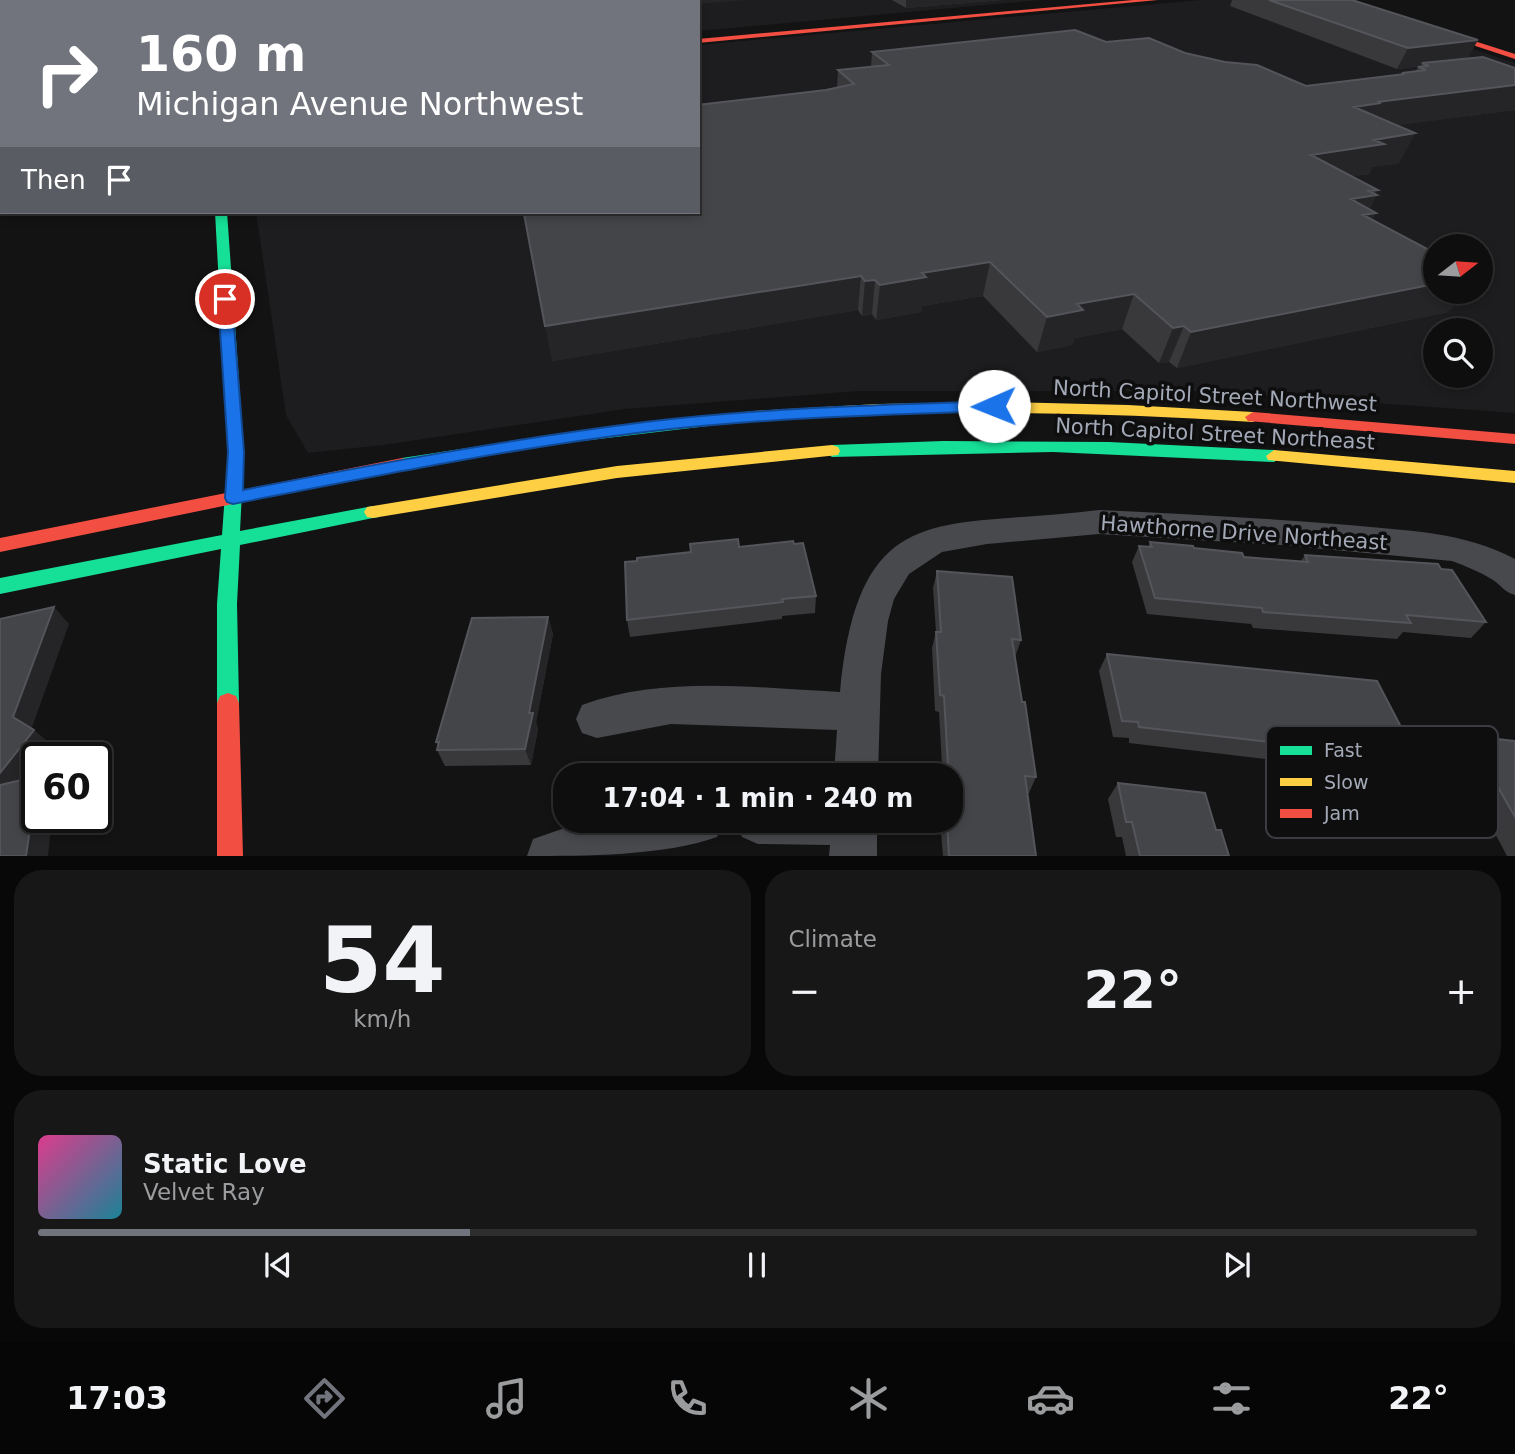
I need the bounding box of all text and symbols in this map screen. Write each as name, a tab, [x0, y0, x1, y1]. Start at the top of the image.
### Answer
text: 160 m	[136, 26, 306, 83]
icon: right	[21, 28, 112, 119]
text: Michigan Avenue Northwest	[136, 85, 583, 123]
icon: arrive	[100, 161, 138, 199]
text: Then	[21, 165, 86, 195]
north arrow	[1423, 234, 1493, 304]
map controls	[1423, 234, 1493, 388]
pin	[195, 269, 255, 329]
icon: arrive	[206, 280, 244, 318]
button: search	[1423, 318, 1493, 388]
position arrow	[957, 369, 1031, 443]
street label: North Capitol Street Northwest	[1053, 376, 1377, 416]
street label: North Capitol Street Northeast	[1055, 414, 1375, 454]
street label: Hawthorne Drive Northeast	[1100, 511, 1388, 555]
legend	[1266, 726, 1498, 838]
text: Fast	[1324, 739, 1362, 761]
speed limit sign: 60	[21, 742, 112, 833]
text: Slow	[1324, 771, 1369, 793]
text: 17:04 · 1 min · 240 m	[603, 783, 913, 813]
text: Jam	[1323, 802, 1360, 824]
text: 54	[319, 908, 446, 1013]
text: Climate	[789, 926, 877, 952]
text: 22°	[1084, 960, 1182, 1020]
text: −	[789, 969, 820, 1013]
text: +	[1445, 969, 1477, 1013]
text: km/h	[353, 1006, 411, 1032]
text: Static Love	[143, 1149, 307, 1179]
text: Velvet Ray	[143, 1179, 265, 1205]
icon: previous	[259, 1246, 297, 1284]
icon: pause	[738, 1246, 776, 1284]
icon: next	[1218, 1246, 1256, 1284]
icon: directions	[300, 1374, 349, 1423]
icon: music	[482, 1374, 531, 1423]
icon: phone	[663, 1374, 712, 1423]
icon: climate	[844, 1374, 893, 1423]
icon: car	[1026, 1374, 1075, 1423]
icon: filters	[1207, 1374, 1256, 1423]
text: 17:03	[66, 1379, 168, 1417]
text: 22°	[1388, 1379, 1449, 1417]

